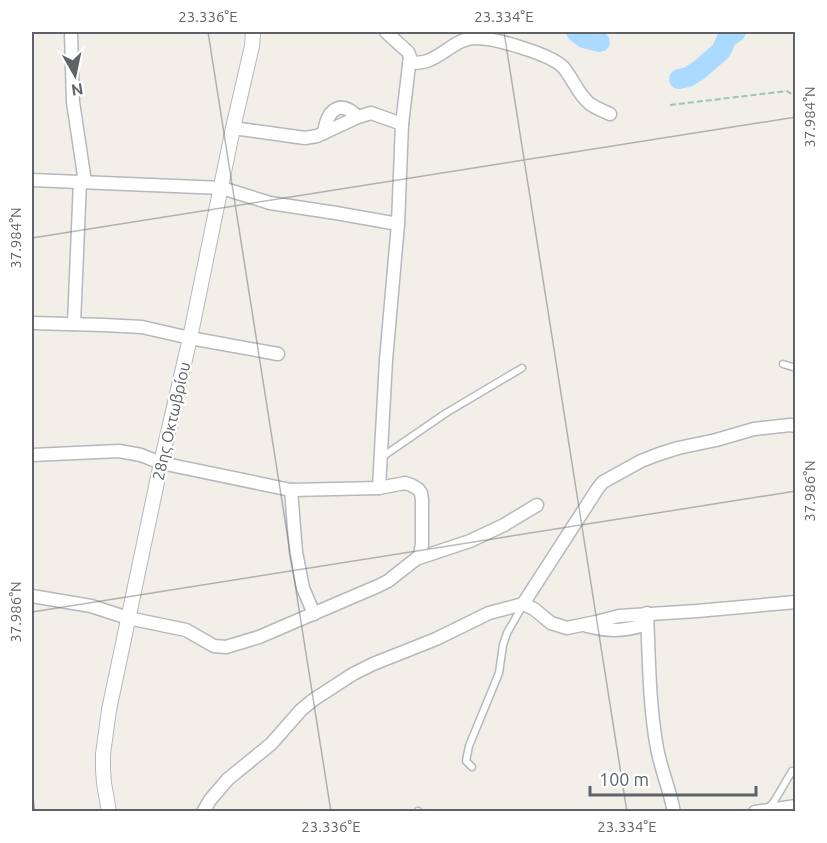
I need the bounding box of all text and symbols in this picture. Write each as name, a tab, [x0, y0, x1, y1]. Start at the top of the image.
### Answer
text: 23.336°E	[178, 8, 238, 25]
text: 23.334°E	[474, 8, 534, 25]
north arrow	[45, 45, 105, 105]
text: N	[70, 80, 85, 100]
text: 37.984°N	[801, 86, 818, 148]
text: 37.984°N	[7, 207, 24, 269]
street label: 28ης Οκτωβρίου	[149, 360, 194, 482]
text: 37.986°N	[801, 460, 818, 522]
text: 37.986°N	[7, 581, 24, 643]
scale bar	[590, 759, 756, 797]
text: 100 m	[599, 769, 649, 789]
text: 23.336°E	[301, 818, 361, 835]
text: 23.334°E	[597, 818, 657, 835]

